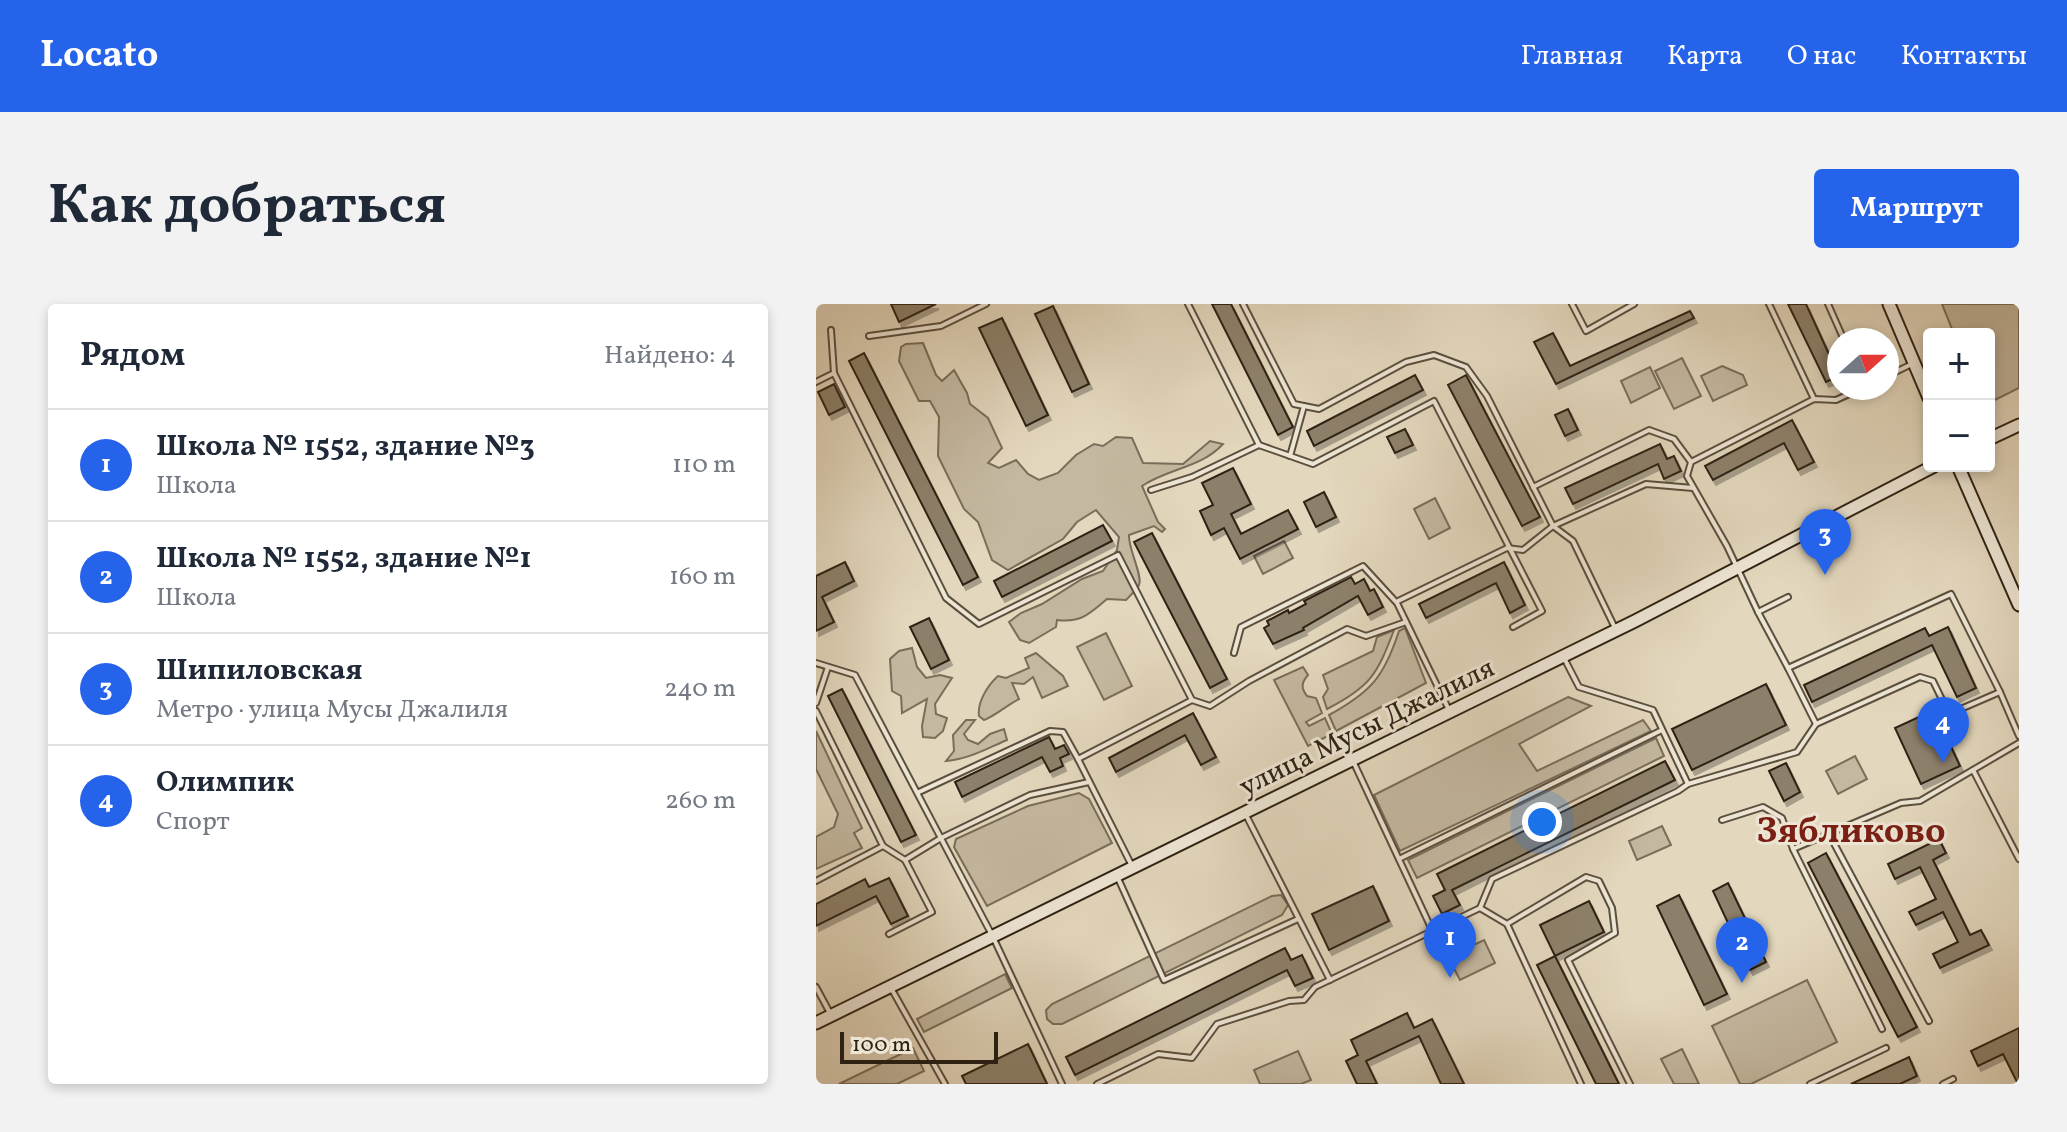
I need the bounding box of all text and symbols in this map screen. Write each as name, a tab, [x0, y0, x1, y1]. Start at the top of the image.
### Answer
text: Locato	[40, 30, 158, 83]
text: Главная	[1521, 37, 1623, 76]
text: Карта	[1667, 37, 1743, 76]
text: О нас	[1787, 37, 1857, 76]
text: Контакты	[1901, 37, 2027, 76]
text: Как добраться	[48, 169, 446, 247]
button: Маршрут	[1814, 169, 2019, 248]
north arrow	[1827, 328, 1899, 400]
map controls	[1923, 328, 1995, 472]
button: +	[1923, 328, 1995, 400]
text: Рядом	[80, 333, 185, 380]
text: Найдено: 4	[604, 338, 736, 374]
button: −	[1923, 400, 1995, 472]
text: Школа № 1552, здание №3	[156, 426, 535, 468]
text: 1	[101, 447, 111, 483]
text: 110 m	[672, 447, 736, 483]
text: Школа	[156, 468, 237, 504]
pin: 3	[1799, 509, 1851, 575]
text: Школа № 1552, здание №1	[156, 538, 532, 580]
text: 2	[99, 559, 113, 595]
text: 160 m	[669, 559, 736, 595]
text: Школа	[156, 580, 237, 616]
street label: улица Мусы Джалиля	[1233, 649, 1501, 807]
text: Шипиловская	[156, 650, 363, 692]
text: 3	[99, 671, 113, 707]
text: 240 m	[664, 671, 736, 707]
text: Метро · улица Мусы Джалиля	[156, 692, 508, 728]
pin: 4	[1917, 697, 1969, 763]
text: Олимпик	[156, 762, 294, 804]
text: 4	[98, 783, 114, 819]
text: 260 m	[665, 783, 736, 819]
your location	[1522, 802, 1562, 842]
text: Спорт	[156, 804, 230, 840]
district label: Зябликово	[1757, 808, 1945, 858]
pin: 1	[1424, 912, 1476, 978]
pin: 2	[1716, 917, 1768, 983]
scale bar	[840, 1028, 998, 1064]
text: 100 m	[852, 1030, 911, 1061]

